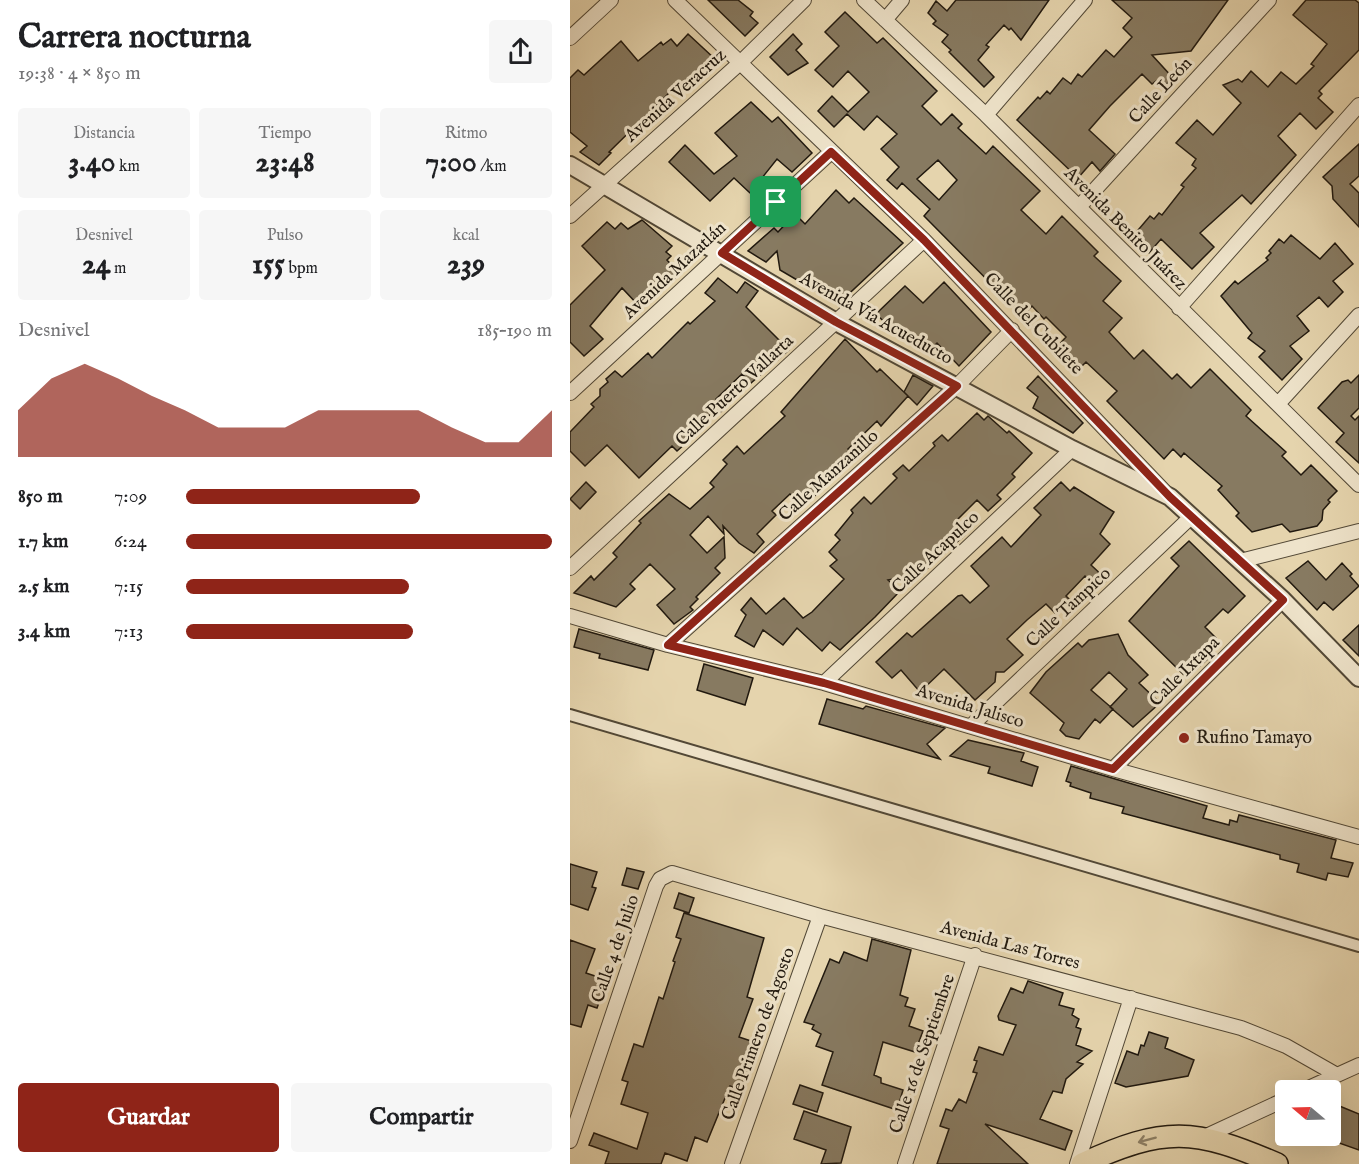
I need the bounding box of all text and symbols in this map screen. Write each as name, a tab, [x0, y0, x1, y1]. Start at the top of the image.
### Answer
text: Carrera nocturna	[18, 17, 251, 59]
button: share	[489, 20, 552, 83]
street label: Avenida Veracruz	[620, 44, 732, 148]
street label: Calle León	[1124, 52, 1198, 129]
text: 19:38 · 4 × 850 m	[18, 61, 141, 86]
text: Distancia	[73, 124, 135, 144]
text: Tiempo	[259, 124, 311, 144]
text: Ritmo	[445, 124, 487, 144]
text: 3.40	[68, 144, 115, 182]
text: 23:48	[255, 144, 315, 182]
text: 7:00	[425, 144, 477, 182]
text: km	[115, 157, 140, 177]
text: /km	[477, 157, 507, 177]
street label: Avenida Benito Juárez	[1058, 162, 1191, 295]
pin	[750, 176, 801, 227]
icon: arrive	[759, 185, 792, 218]
street label: Avenida Mazatlán	[618, 217, 732, 325]
text: Desnivel	[75, 226, 133, 246]
text: Pulso	[267, 226, 303, 246]
text: kcal	[453, 226, 479, 246]
text: 24	[82, 246, 110, 284]
text: 155	[252, 246, 285, 284]
text: 239	[447, 246, 485, 284]
text: m	[110, 259, 126, 279]
text: bpm	[285, 259, 318, 279]
street label: Avenida Vía Acueducto	[795, 267, 957, 371]
street label: Calle del Cubilete	[978, 268, 1088, 380]
text: Desnivel	[18, 318, 90, 343]
text: 185–190 m	[477, 318, 552, 343]
street label: Calle Puerto Vallarta	[671, 330, 799, 452]
street label: Calle Manzanillo	[774, 425, 884, 527]
text: 850 m	[18, 484, 63, 509]
text: 7:09	[114, 484, 147, 509]
street label: Calle Acapulco	[887, 506, 985, 599]
text: 1.7 km	[18, 529, 69, 554]
text: 6:24	[114, 529, 147, 554]
street label: Calle Tampico	[1022, 563, 1117, 653]
text: 2.5 km	[18, 574, 69, 599]
text: 7:15	[114, 574, 143, 599]
text: 3.4 km	[18, 619, 70, 644]
text: 7:13	[114, 619, 144, 644]
street label: Calle Ixtapa	[1145, 632, 1225, 712]
street label: Avenida Jalisco	[912, 679, 1027, 734]
place label: Rufino Tamayo	[1196, 727, 1312, 750]
marker: Rufino Tamayo	[1177, 731, 1191, 745]
street label: Calle 4 de Julio	[587, 892, 645, 1006]
street label: Avenida Las Torres	[937, 916, 1082, 976]
street label: Calle Primero de Agosto	[717, 944, 801, 1124]
street label: Calle 16 de Septiembre	[885, 971, 961, 1137]
north arrow	[1275, 1080, 1341, 1146]
map controls	[1275, 1080, 1341, 1146]
button: Guardar	[18, 1083, 279, 1152]
button: Compartir	[291, 1083, 552, 1152]
one-way arrow	[1138, 1135, 1157, 1146]

